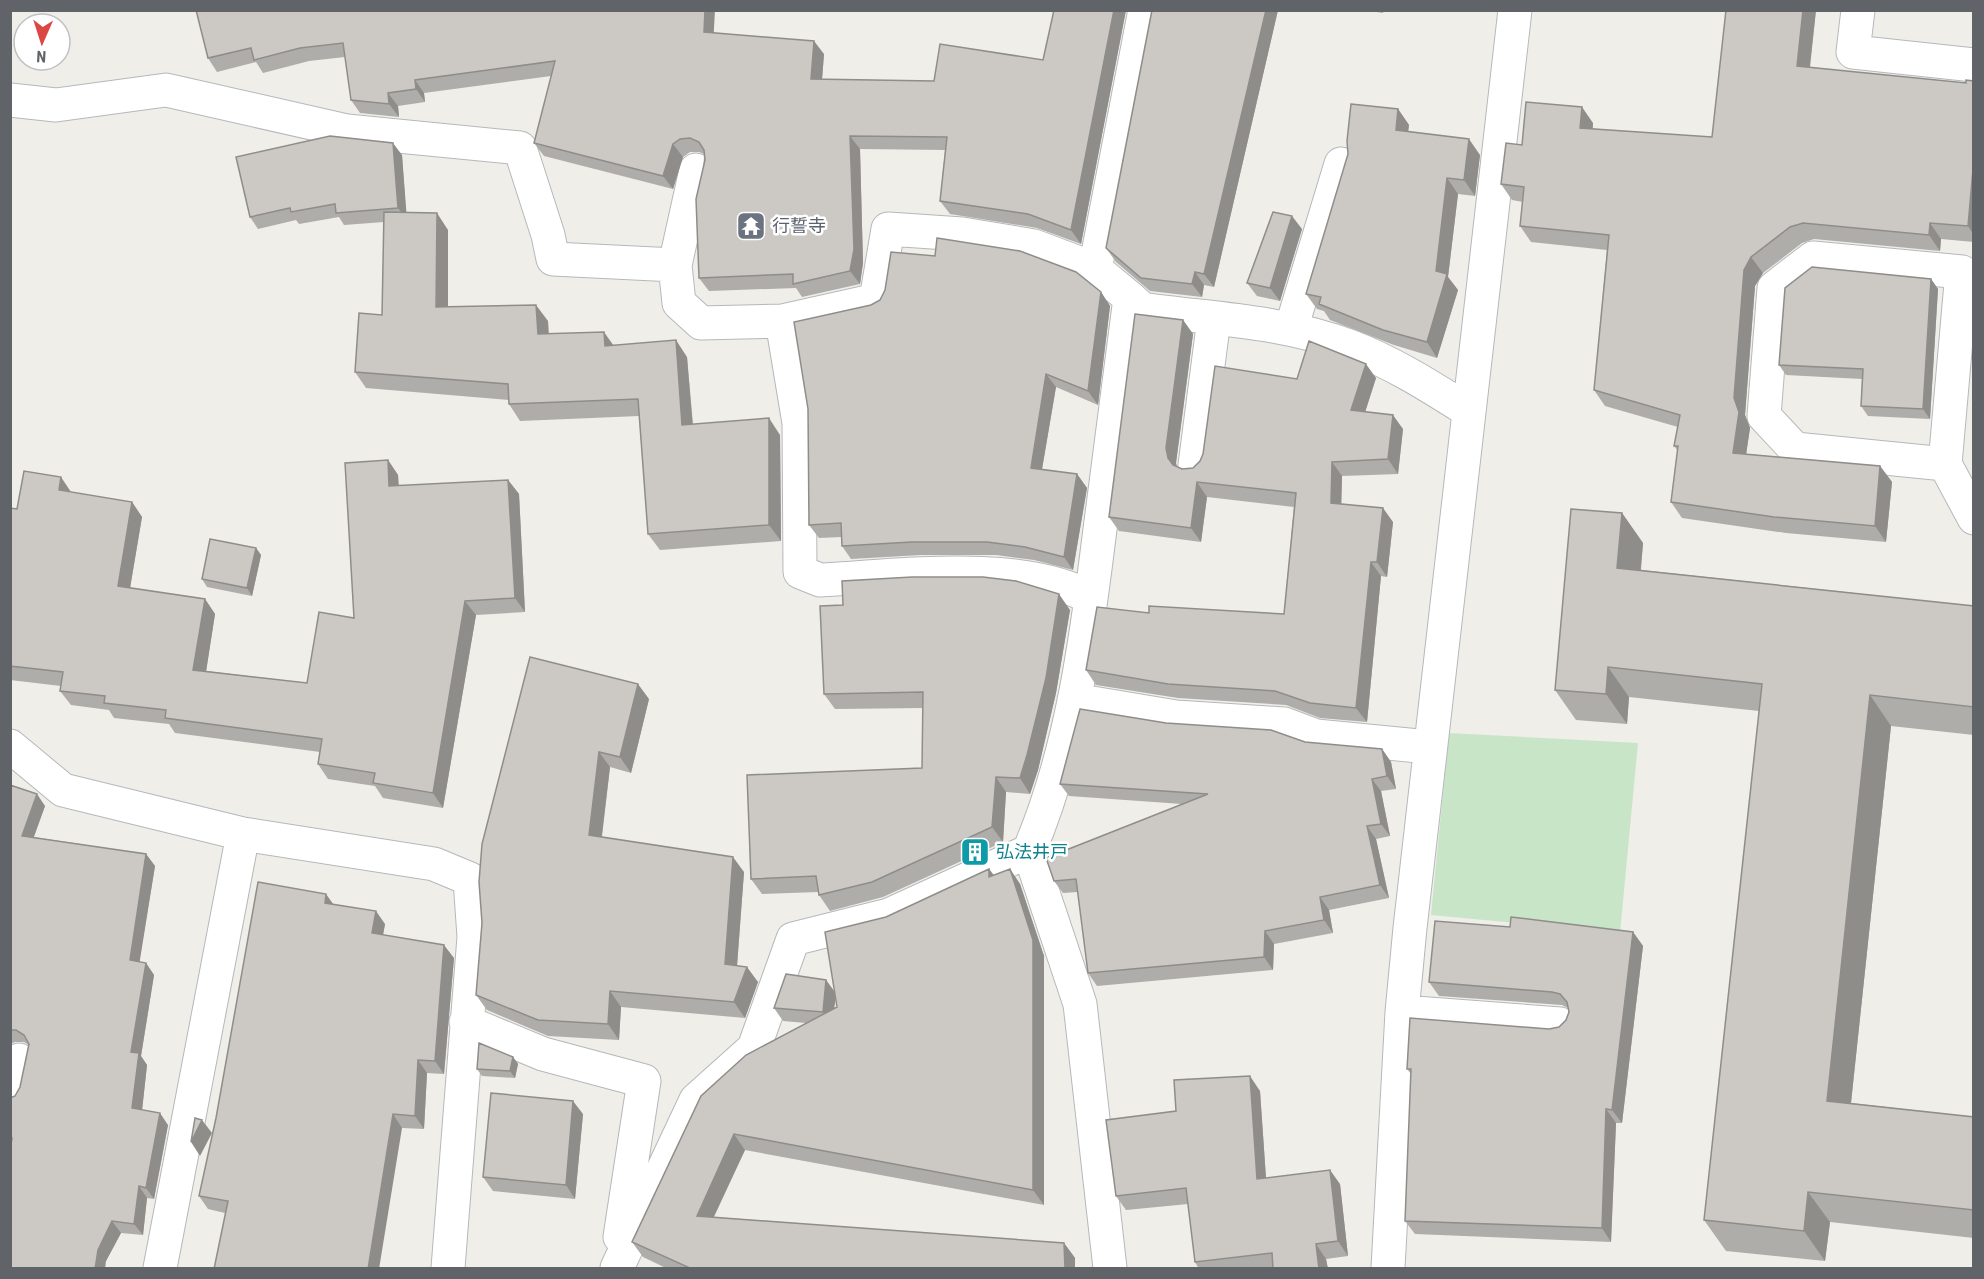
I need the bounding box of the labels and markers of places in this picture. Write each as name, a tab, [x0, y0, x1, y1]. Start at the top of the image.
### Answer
temple icon: 行誓寺	[735, 210, 767, 242]
place label: 行誓寺	[772, 215, 826, 236]
building icon: 弘法井戸	[959, 836, 991, 868]
place label: 弘法井戸	[996, 841, 1068, 862]

